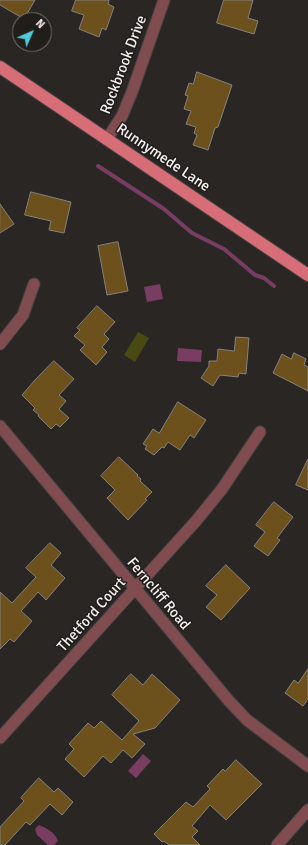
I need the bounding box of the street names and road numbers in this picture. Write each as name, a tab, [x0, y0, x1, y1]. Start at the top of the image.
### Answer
street label: Rockbrook Drive	[97, 13, 151, 117]
street label: Runnymede Lane	[113, 120, 213, 196]
street label: Ferncliff Road	[122, 554, 194, 634]
street label: Thetford Court	[54, 574, 130, 656]

